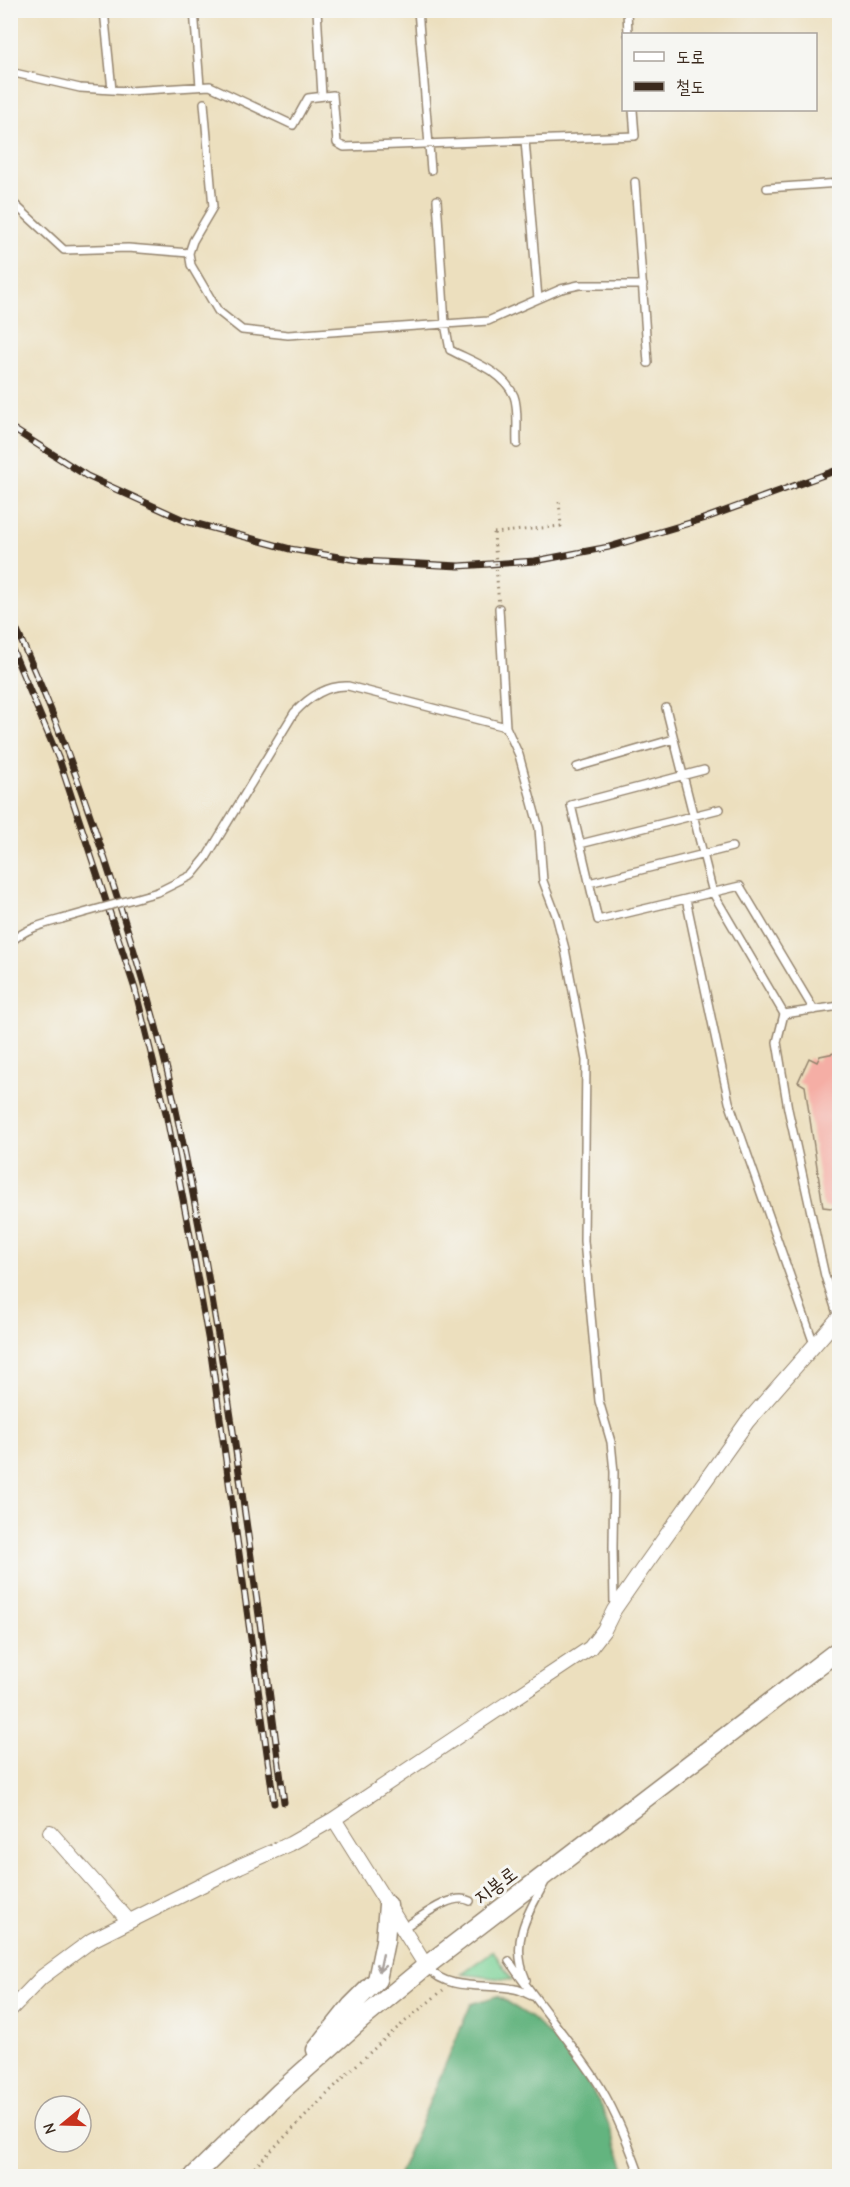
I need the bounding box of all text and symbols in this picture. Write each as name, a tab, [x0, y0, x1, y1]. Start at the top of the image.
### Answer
legend	[622, 33, 817, 111]
text: 도로	[676, 47, 705, 68]
text: 철도	[676, 77, 705, 98]
street label: 지봉로	[469, 1862, 522, 1909]
one-way arrow	[375, 1952, 386, 1972]
north arrow	[33, 2094, 93, 2154]
text: N	[40, 2121, 60, 2136]

